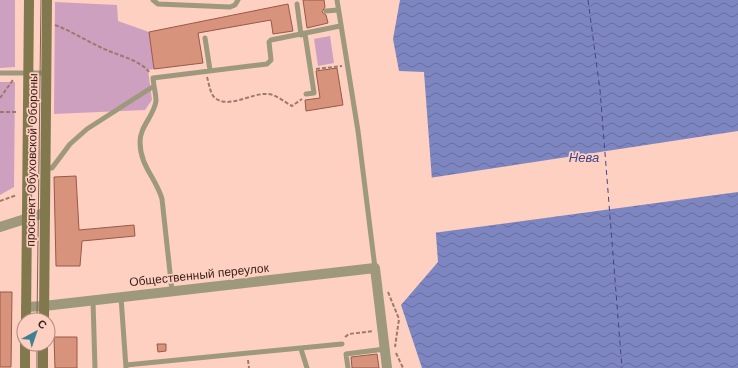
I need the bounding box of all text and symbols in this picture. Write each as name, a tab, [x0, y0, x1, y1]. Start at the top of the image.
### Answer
street label: проспект Обуховской Обороны	[23, 73, 41, 247]
water label: Нева	[569, 150, 599, 165]
street label: Общественный переулок	[129, 261, 270, 289]
north arrow	[16, 312, 56, 352]
text: С	[36, 317, 49, 332]

